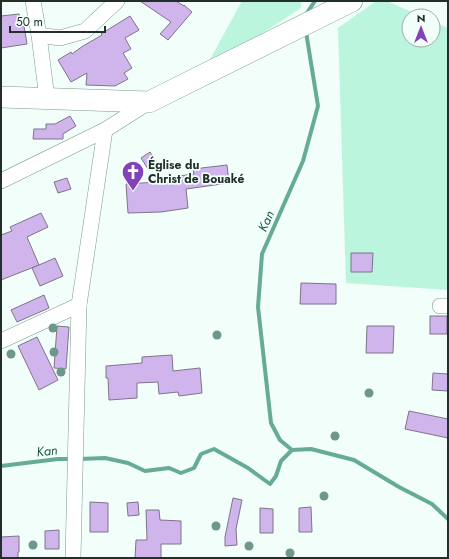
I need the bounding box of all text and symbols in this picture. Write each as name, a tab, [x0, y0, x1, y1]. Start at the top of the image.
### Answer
scale bar	[10, 8, 105, 34]
north arrow	[401, 8, 441, 48]
text: N	[417, 10, 425, 26]
text: 50 m	[16, 13, 43, 31]
place label: Église du Christ de Bouaké	[148, 156, 244, 188]
church icon: Église du Christ de Bouaké	[120, 159, 146, 192]
water label: Kan	[253, 207, 279, 234]
water label: Kan	[36, 440, 59, 462]

